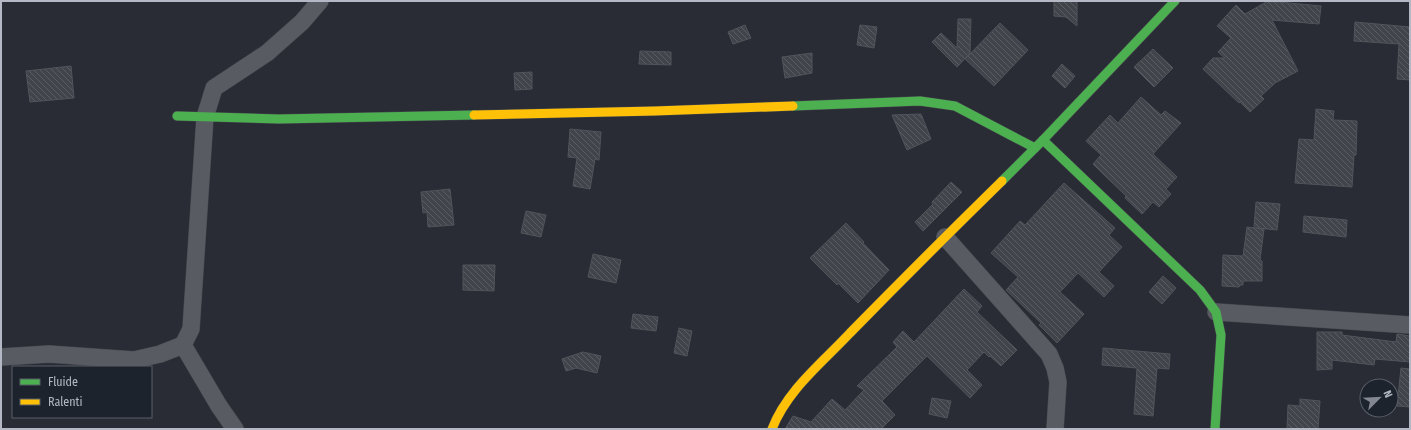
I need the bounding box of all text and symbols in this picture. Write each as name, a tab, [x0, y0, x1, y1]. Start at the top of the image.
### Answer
legend	[12, 366, 152, 418]
text: Fluide	[48, 375, 78, 389]
north arrow	[1359, 378, 1399, 418]
text: N	[1380, 388, 1395, 400]
text: Ralenti	[48, 395, 83, 409]

